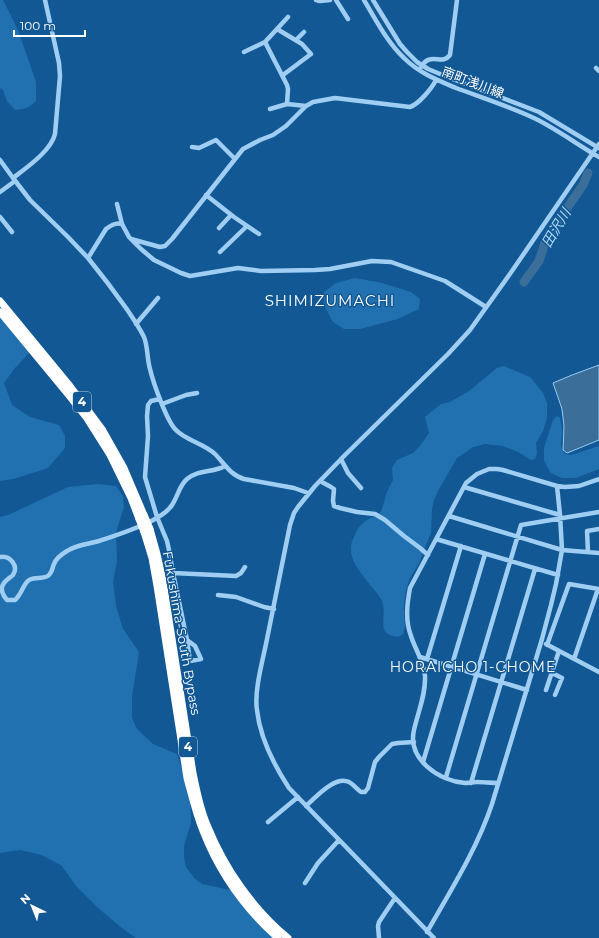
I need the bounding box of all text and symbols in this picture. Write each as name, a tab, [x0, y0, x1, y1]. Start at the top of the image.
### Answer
scale bar	[14, 12, 85, 38]
text: 100 m	[20, 18, 56, 33]
street label: 南町浅川線	[440, 63, 506, 101]
water label: 田沢川	[537, 204, 576, 251]
district label: SHIMIZUMACHI	[265, 291, 395, 310]
road number: 4	[73, 392, 91, 412]
street label: Fukushima-South Bypass	[160, 550, 204, 716]
district label: HORAICHO 1-CHOME	[390, 658, 556, 676]
road number: 4	[179, 737, 197, 757]
north arrow	[12, 886, 52, 926]
text: N	[17, 891, 33, 907]

